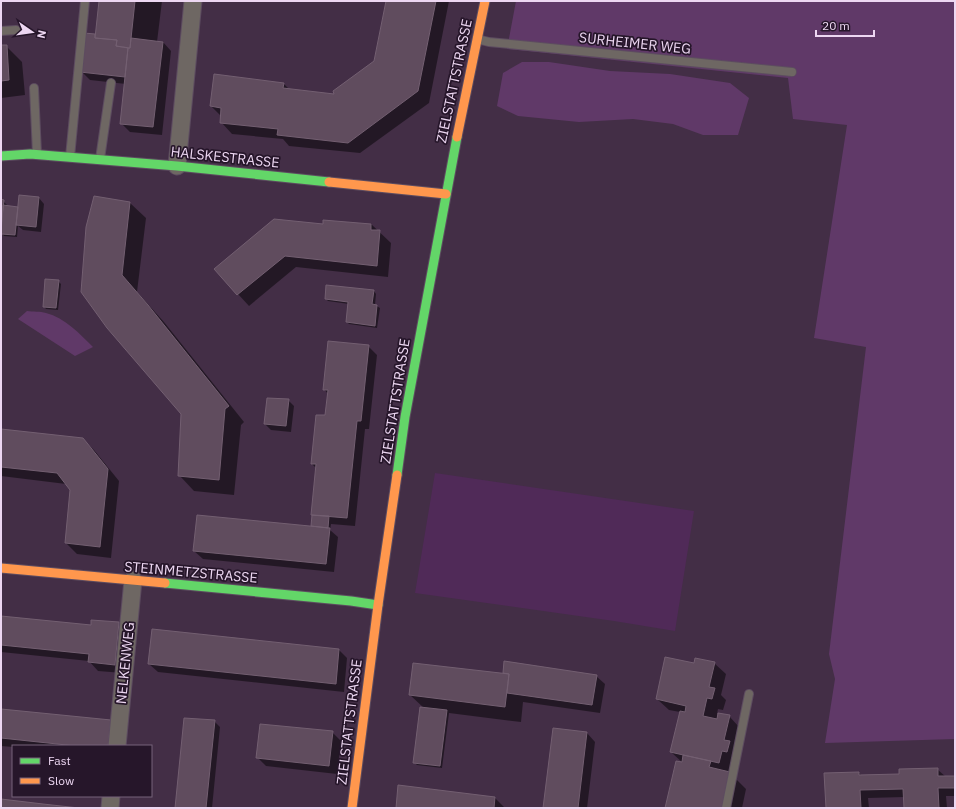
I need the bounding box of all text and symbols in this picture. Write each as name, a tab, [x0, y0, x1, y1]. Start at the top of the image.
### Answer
north arrow	[12, 12, 52, 52]
scale bar	[816, 12, 874, 38]
street label: ZIELSTATTSTRASSE	[432, 17, 476, 145]
text: 20 m	[822, 18, 850, 33]
street label: SURHEIMER WEG	[578, 28, 692, 58]
text: N	[34, 29, 49, 40]
street label: HALSKESTRASSE	[170, 142, 280, 172]
street label: ZIELSTATTSTRASSE	[376, 337, 414, 465]
street label: STEINMETZSTRASSE	[124, 557, 258, 587]
street label: NELKENWEG	[112, 621, 138, 705]
street label: ZIELSTATTSTRASSE	[332, 658, 366, 786]
legend	[12, 745, 152, 797]
text: Fast	[48, 753, 71, 768]
text: Slow	[48, 773, 74, 788]

